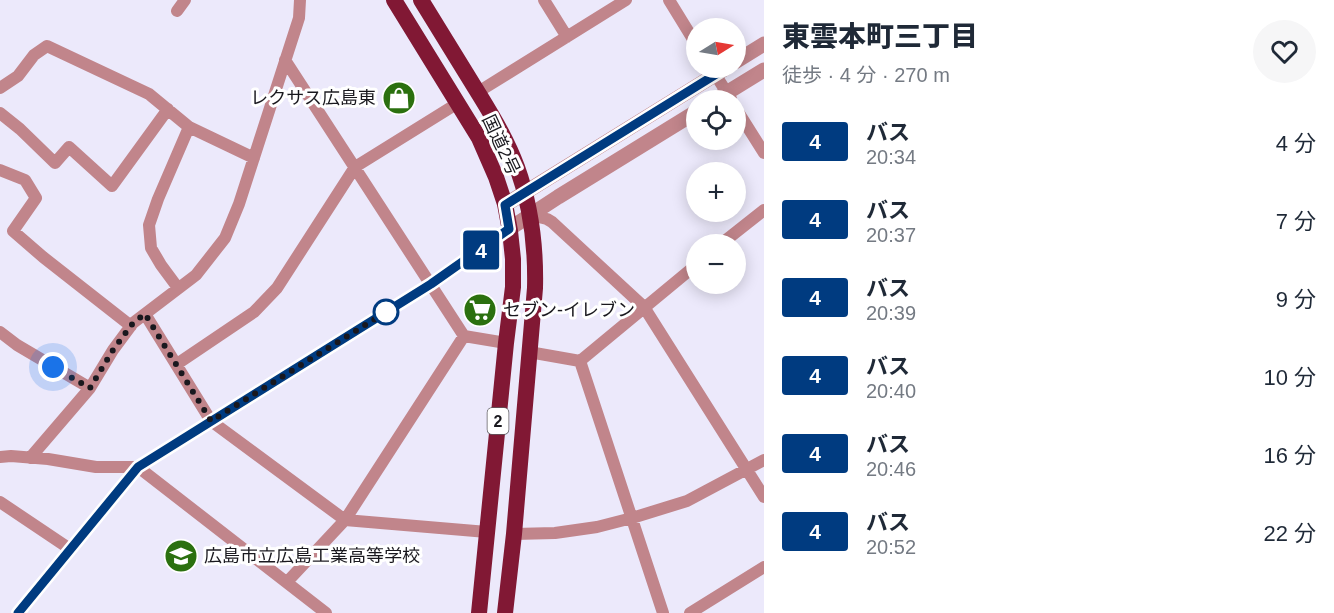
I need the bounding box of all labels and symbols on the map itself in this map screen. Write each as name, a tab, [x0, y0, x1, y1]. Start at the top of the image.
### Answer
north arrow	[686, 18, 746, 78]
shop icon: レクサス広島東	[381, 80, 417, 116]
place label: レクサス広島東	[250, 88, 376, 108]
street label: 国道2号	[478, 112, 524, 178]
line badge: 4	[462, 230, 500, 270]
supermarket icon: セブン-イレブン	[462, 292, 498, 328]
unlabelled marker	[373, 299, 399, 325]
place label: セブン-イレブン	[503, 300, 635, 320]
your location	[38, 352, 68, 382]
road number: 2	[488, 408, 508, 434]
school or university icon: 広島市立広島工業高等学校	[163, 538, 199, 574]
place label: 広島市立広島工業高等学校	[204, 546, 420, 566]

